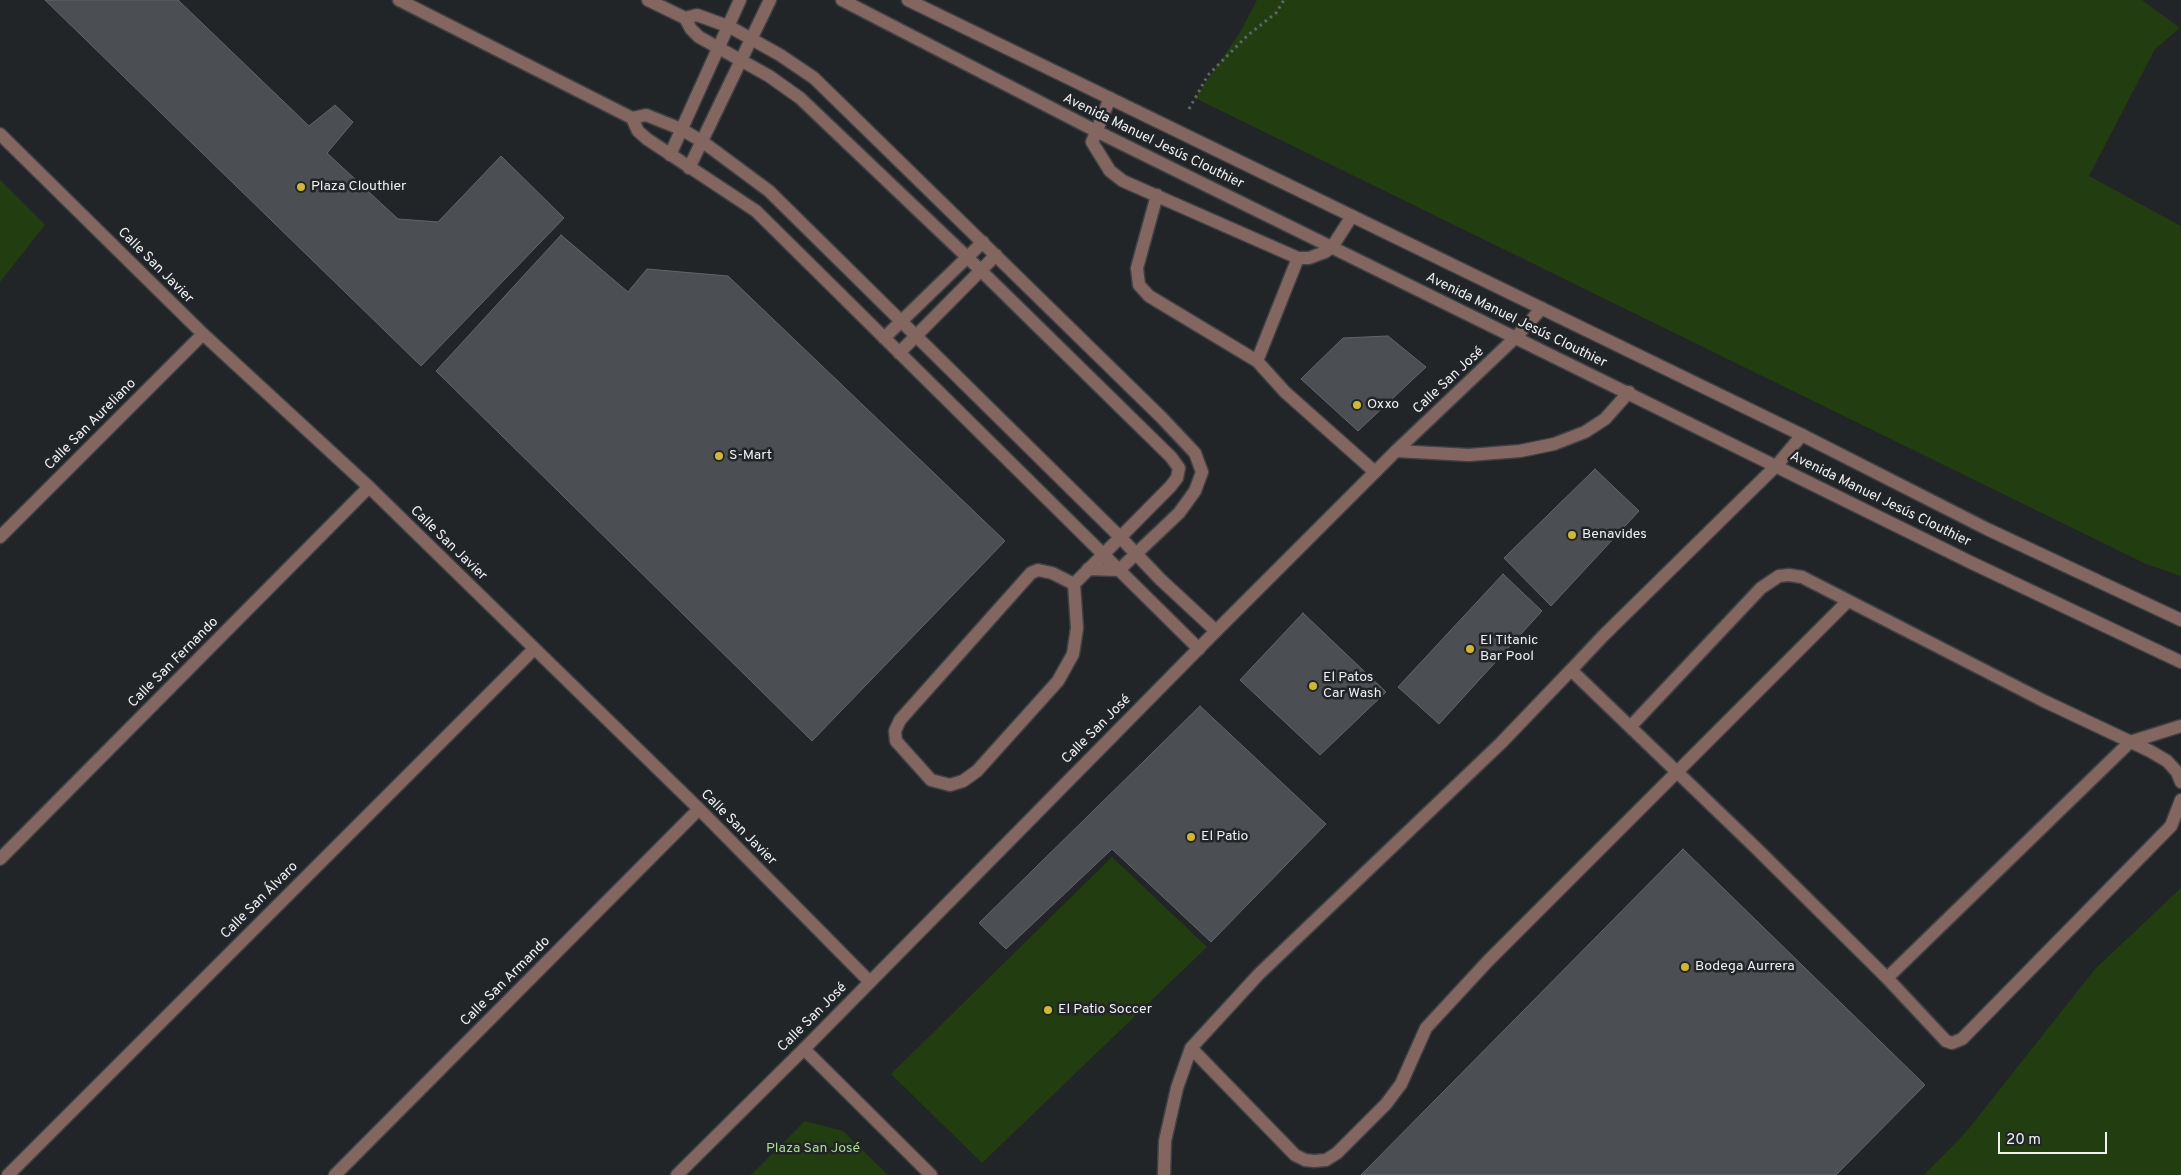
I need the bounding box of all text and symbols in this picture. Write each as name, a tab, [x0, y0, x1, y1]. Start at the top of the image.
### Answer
street label: Avenida Manuel Jesús Clouthier	[1060, 91, 1246, 193]
place label: Plaza Clouthier	[311, 179, 407, 195]
marker: Plaza Clouthier	[295, 181, 307, 193]
street label: Calle San Javier	[114, 225, 196, 307]
street label: Avenida Manuel Jesús Clouthier	[1423, 270, 1609, 372]
street label: Calle San José	[1410, 344, 1488, 418]
street label: Calle San Aureliano	[42, 376, 140, 474]
place label: Oxxo	[1367, 397, 1399, 413]
marker: Oxxo	[1351, 399, 1363, 411]
place label: S-Mart	[729, 448, 772, 464]
street label: Avenida Manuel Jesús Clouthier	[1787, 449, 1973, 551]
marker: S-Mart	[713, 450, 725, 462]
street label: Calle San Javier	[406, 503, 490, 585]
place label: Benavides	[1582, 527, 1647, 543]
marker: Benavides	[1566, 529, 1578, 541]
street label: Calle San Fernando	[125, 614, 223, 712]
place label: El Titanic Bar Pool	[1480, 633, 1538, 666]
marker: El Titanic Bar Pool	[1464, 643, 1476, 655]
place label: El Patos Car Wash	[1323, 670, 1382, 702]
marker: El Patos Car Wash	[1307, 680, 1319, 692]
street label: Calle San José	[1059, 692, 1135, 768]
street label: Calle San Javier	[697, 787, 779, 869]
place label: El Patio	[1201, 829, 1248, 845]
marker: El Patio	[1185, 831, 1197, 843]
street label: Calle San Álvaro	[218, 859, 302, 943]
street label: Calle San Armando	[458, 934, 554, 1030]
place label: Bodega Aurrera	[1695, 959, 1795, 975]
marker: Bodega Aurrera	[1679, 961, 1691, 973]
street label: Calle San José	[775, 980, 851, 1056]
place label: El Patio Soccer	[1058, 1002, 1152, 1018]
marker: El Patio Soccer	[1042, 1004, 1054, 1016]
scale bar	[2001, 1122, 2110, 1154]
text: 20 m	[2006, 1131, 2041, 1150]
park label: Plaza San José	[766, 1141, 860, 1157]

